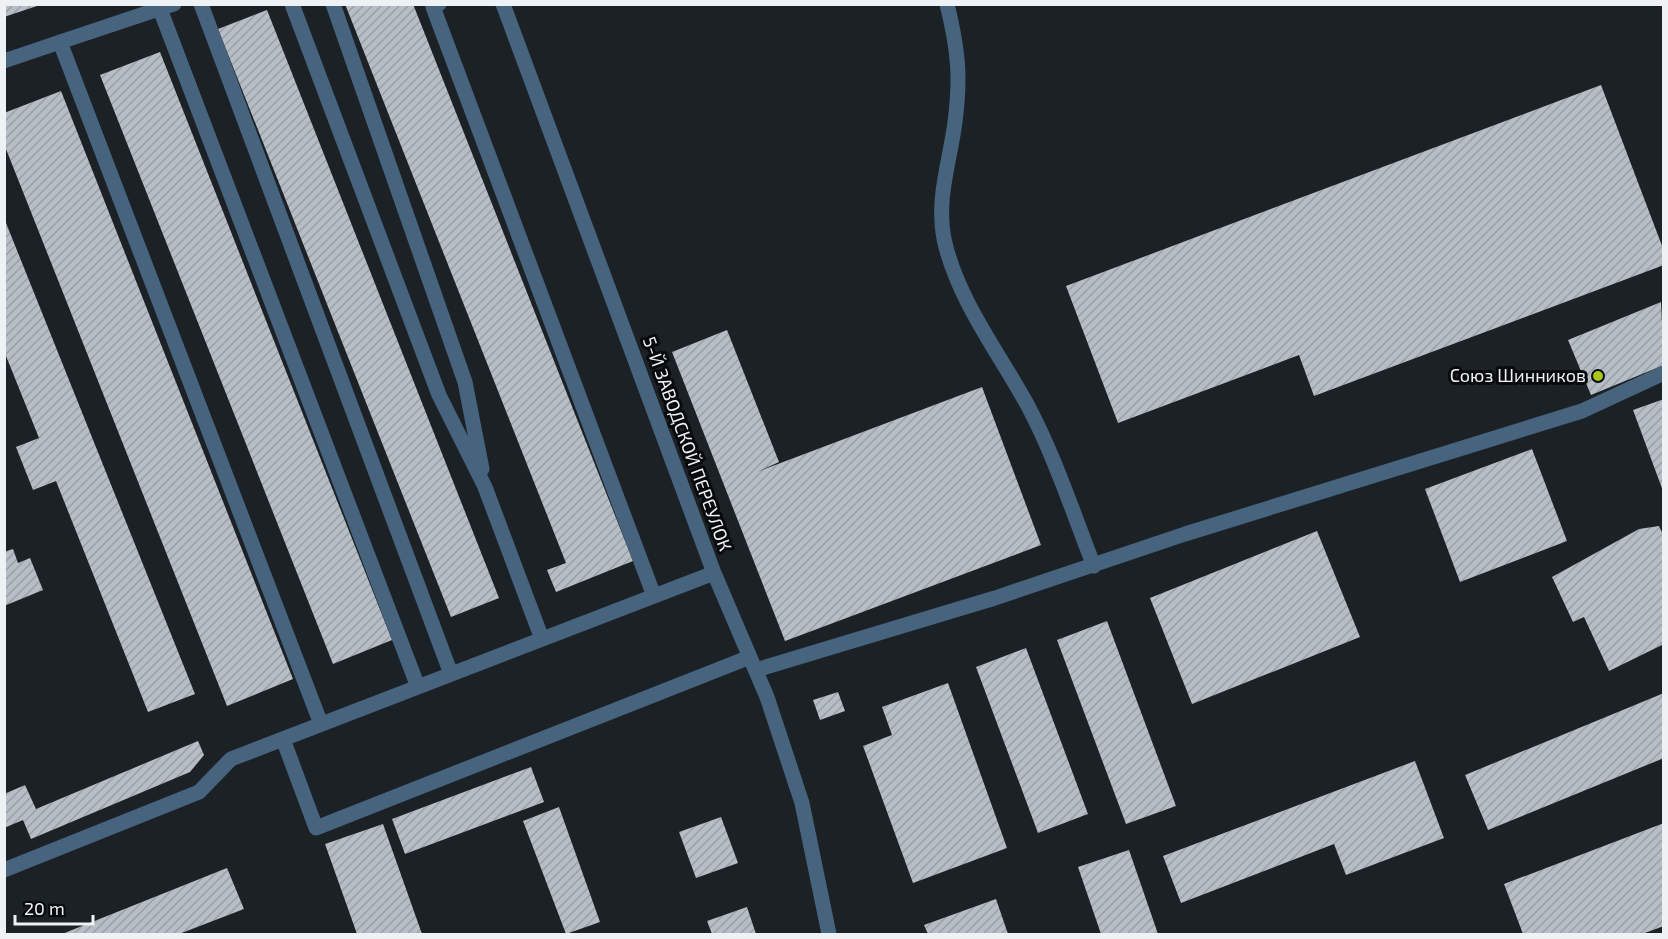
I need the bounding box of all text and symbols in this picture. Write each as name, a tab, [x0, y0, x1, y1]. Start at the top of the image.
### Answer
street label: 5-Й ЗАВОДСКОЙ ПЕРЕУЛОК	[639, 333, 737, 554]
place label: Союз Шинников	[1450, 364, 1586, 386]
marker: Союз Шинников	[1591, 369, 1605, 383]
scale bar	[15, 888, 93, 926]
text: 20 m	[24, 897, 65, 919]

